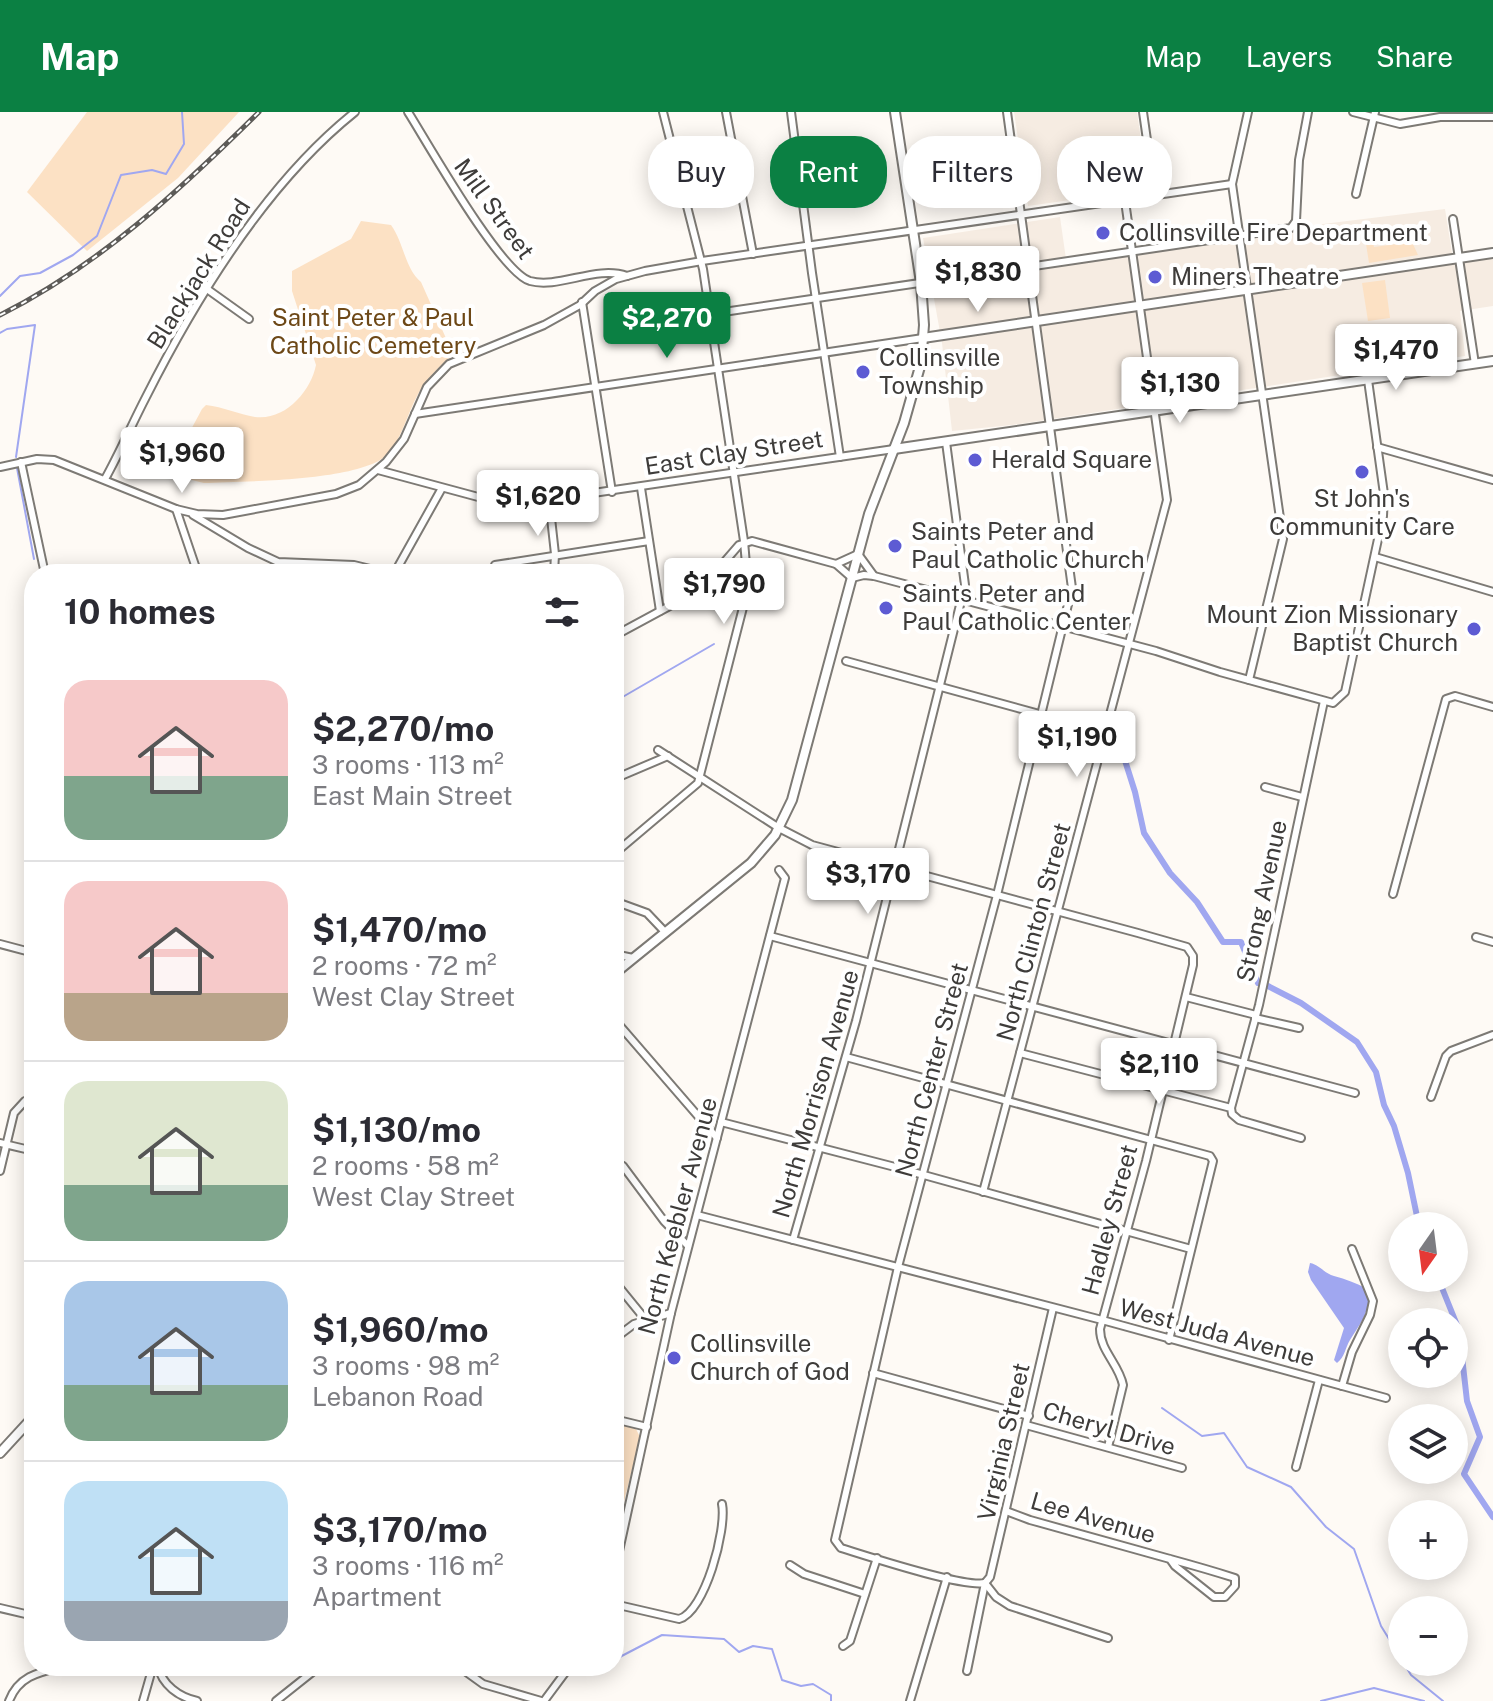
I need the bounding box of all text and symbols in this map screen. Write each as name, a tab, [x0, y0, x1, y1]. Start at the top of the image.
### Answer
text: Map	[40, 34, 119, 79]
text: Map	[1145, 40, 1202, 73]
text: Layers	[1246, 40, 1332, 73]
text: Share	[1376, 40, 1453, 73]
chip: Buy	[648, 136, 754, 208]
chip: Rent	[770, 136, 887, 208]
chip: Filters	[903, 136, 1041, 208]
chip: New	[1057, 136, 1172, 208]
street label: Mill Street	[449, 153, 541, 264]
street label: Blackjack Road	[141, 193, 255, 354]
place label: Collinsville Fire Department	[1119, 218, 1428, 246]
marker: Collinsville Fire Department	[1094, 224, 1112, 242]
pin: $1,830	[913, 246, 1043, 314]
text: $1,830	[934, 256, 1022, 287]
place label: Miners Theatre	[1171, 262, 1339, 290]
marker: Miners Theatre	[1146, 268, 1164, 286]
pin: $2,270	[602, 292, 732, 360]
text: $2,270	[621, 302, 713, 333]
park label: Saint Peter & Paul Catholic Cemetery	[270, 303, 477, 359]
pin: $1,470	[1331, 324, 1461, 392]
text: $1,470	[1353, 334, 1439, 365]
place label: Collinsville Township	[879, 343, 1000, 399]
pin: $1,130	[1115, 357, 1245, 425]
marker: Collinsville Township	[854, 363, 872, 381]
text: $1,130	[1139, 367, 1221, 398]
street label: East Clay Street	[643, 424, 825, 480]
pin: $1,960	[117, 427, 247, 495]
text: $1,960	[139, 437, 225, 468]
place label: Herald Square	[991, 445, 1152, 473]
marker: Herald Square	[966, 451, 984, 469]
marker: St John's Community Care	[1353, 463, 1371, 481]
pin: $1,620	[473, 470, 603, 538]
text: $1,620	[495, 480, 581, 511]
place label: St John's Community Care	[1269, 484, 1455, 540]
place label: Saints Peter and Paul Catholic Church	[911, 517, 1145, 573]
marker: Saints Peter and Paul Catholic Church	[886, 537, 904, 555]
pin: $1,790	[659, 558, 789, 626]
text: $1,790	[682, 568, 766, 599]
place label: Saints Peter and Paul Catholic Center	[902, 579, 1131, 635]
icon: filters	[540, 590, 584, 634]
text: 10 homes	[64, 592, 216, 632]
marker: Saints Peter and Paul Catholic Center	[877, 599, 895, 617]
place label: Mount Zion Missionary Baptist Church	[1206, 600, 1458, 656]
marker: Mount Zion Missionary Baptist Church	[1465, 620, 1483, 638]
text: $2,270/mo	[312, 709, 494, 749]
pin: $1,190	[1012, 711, 1142, 779]
icon: home	[128, 712, 224, 808]
text: $1,190	[1037, 721, 1117, 752]
text: 3 rooms · 113 m²	[312, 749, 504, 780]
text: East Main Street	[312, 780, 513, 811]
street label: Strong Avenue	[1230, 817, 1292, 984]
street label: North Clinton Street	[990, 819, 1076, 1044]
pin: $3,170	[803, 848, 933, 916]
text: $3,170	[825, 858, 911, 889]
text: $1,470/mo	[312, 910, 487, 950]
icon: home	[128, 913, 224, 1009]
text: 2 rooms · 72 m²	[312, 950, 497, 981]
street label: North Center Street	[889, 959, 973, 1180]
street label: North Morrison Avenue	[766, 966, 864, 1221]
text: West Clay Street	[312, 981, 515, 1012]
pin: $2,110	[1094, 1038, 1224, 1106]
text: $2,110	[1119, 1048, 1199, 1079]
street label: North Keebler Avenue	[632, 1094, 722, 1338]
text: $1,130/mo	[312, 1110, 481, 1150]
icon: home	[128, 1113, 224, 1209]
street label: Hadley Street	[1075, 1141, 1143, 1298]
text: 2 rooms · 58 m²	[312, 1150, 499, 1181]
text: West Clay Street	[312, 1181, 515, 1212]
north arrow	[1388, 1212, 1468, 1292]
map controls	[1388, 1212, 1468, 1676]
street label: West Juda Avenue	[1116, 1292, 1318, 1372]
button: locate	[1388, 1308, 1468, 1388]
text: $1,960/mo	[312, 1310, 489, 1350]
icon: home	[128, 1313, 224, 1409]
place label: Collinsville Church of God	[690, 1329, 850, 1385]
marker: Collinsville Church of God	[665, 1349, 683, 1367]
text: 3 rooms · 98 m²	[312, 1350, 499, 1381]
street label: Virginia Street	[971, 1360, 1035, 1523]
text: Lebanon Road	[312, 1381, 484, 1412]
street label: Cheryl Drive	[1040, 1396, 1179, 1460]
button: layers	[1388, 1404, 1468, 1484]
street label: Lee Avenue	[1028, 1486, 1159, 1548]
button: +	[1388, 1500, 1468, 1580]
text: $3,170/mo	[312, 1510, 488, 1550]
icon: home	[128, 1513, 224, 1609]
text: 3 rooms · 116 m²	[312, 1550, 504, 1581]
text: Apartment	[312, 1581, 442, 1612]
button: −	[1388, 1596, 1468, 1676]

